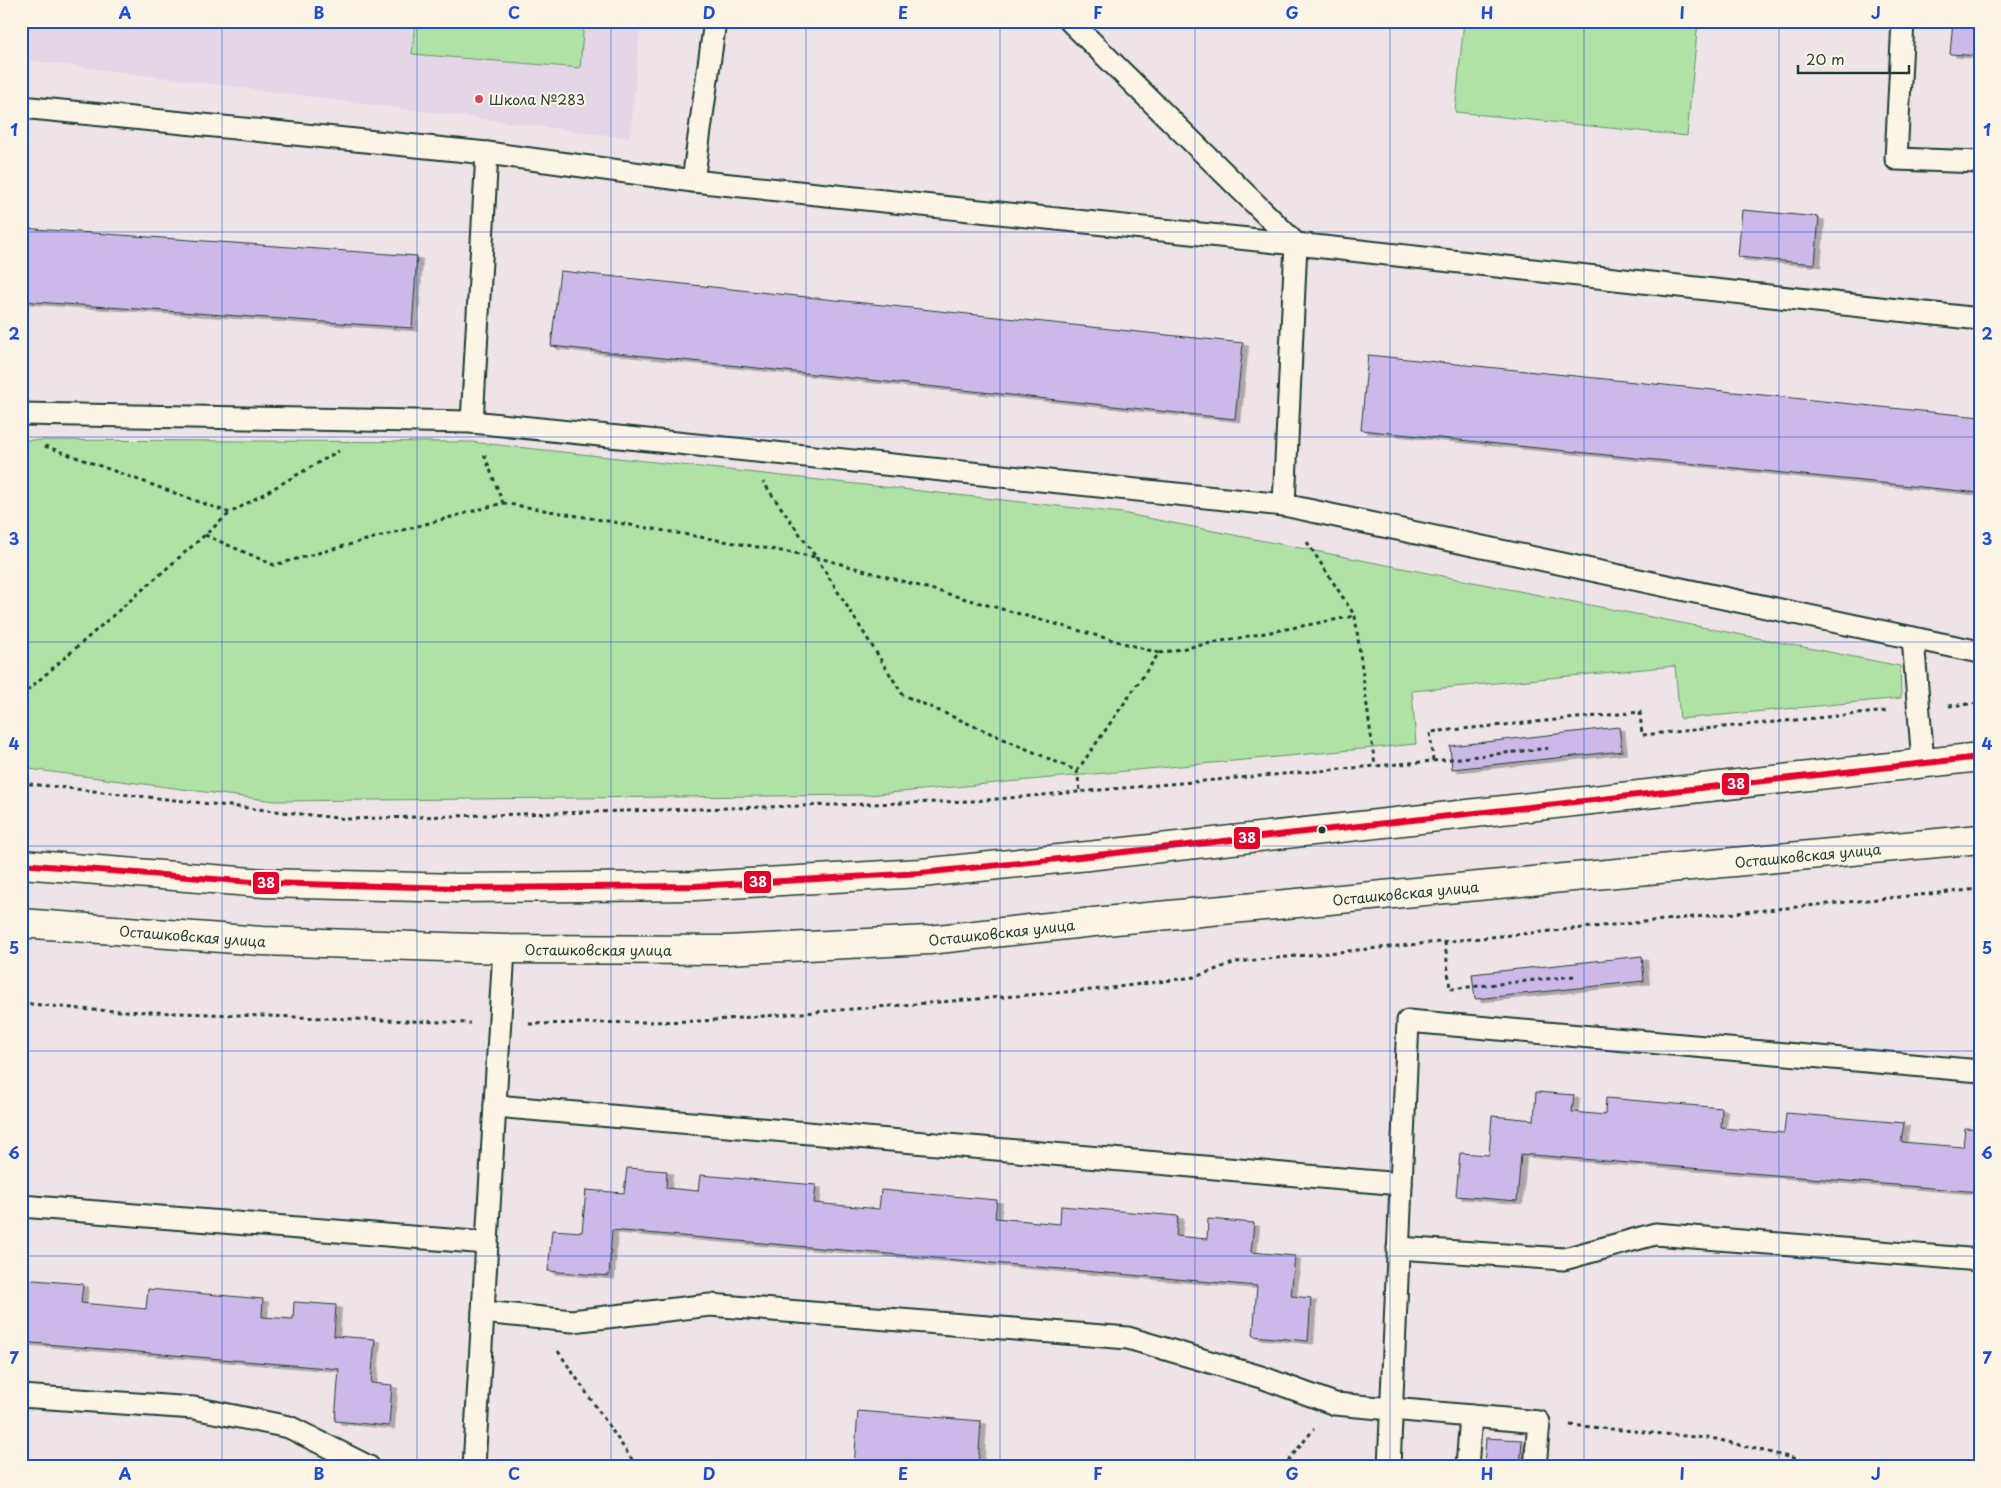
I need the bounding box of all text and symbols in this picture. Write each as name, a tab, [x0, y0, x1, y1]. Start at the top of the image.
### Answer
text: A	[119, 0, 132, 24]
text: B	[314, 0, 325, 24]
text: C	[508, 0, 520, 24]
text: D	[703, 0, 715, 24]
text: E	[898, 0, 908, 24]
text: F	[1093, 0, 1103, 24]
text: G	[1285, 0, 1299, 24]
text: H	[1481, 0, 1493, 24]
text: I	[1679, 0, 1685, 24]
text: J	[1871, 0, 1881, 24]
scale bar	[1798, 42, 1910, 74]
text: 20 m	[1806, 47, 1845, 70]
place label: Школа №283	[489, 89, 585, 110]
marker: Школа №283	[473, 93, 485, 105]
text: 1	[10, 117, 18, 141]
text: 1	[1983, 117, 1991, 141]
text: 2	[8, 321, 20, 345]
text: 2	[1981, 321, 1993, 345]
text: 3	[9, 526, 19, 550]
text: 3	[1982, 526, 1992, 550]
text: 4	[9, 731, 20, 755]
text: 4	[1982, 731, 1993, 755]
line badge: 38	[1721, 772, 1750, 796]
text: 38	[1727, 773, 1745, 794]
unlabelled marker	[1317, 825, 1327, 835]
line badge: 38	[1233, 826, 1261, 850]
text: 38	[1238, 827, 1256, 848]
street label: Осташковская улица	[1734, 838, 1882, 872]
line badge: 38	[743, 870, 772, 894]
line badge: 38	[252, 871, 280, 895]
text: 38	[749, 871, 767, 892]
text: 38	[257, 872, 275, 893]
street label: Осташковская улица	[1331, 875, 1480, 910]
street label: Осташковская улица	[927, 914, 1076, 951]
street label: Осташковская улица	[118, 920, 267, 952]
text: 5	[9, 935, 19, 959]
text: 5	[1982, 935, 1992, 959]
street label: Осташковская улица	[525, 939, 672, 960]
text: 6	[8, 1140, 20, 1164]
text: 6	[1981, 1140, 1993, 1164]
text: 7	[9, 1345, 19, 1369]
text: 7	[1982, 1345, 1992, 1369]
text: A	[119, 1461, 132, 1485]
text: B	[314, 1461, 325, 1485]
text: C	[508, 1461, 520, 1485]
text: D	[703, 1461, 715, 1485]
text: E	[898, 1461, 908, 1485]
text: F	[1093, 1461, 1103, 1485]
text: G	[1285, 1461, 1299, 1485]
text: H	[1481, 1461, 1493, 1485]
text: I	[1679, 1461, 1685, 1485]
text: J	[1871, 1461, 1881, 1485]

